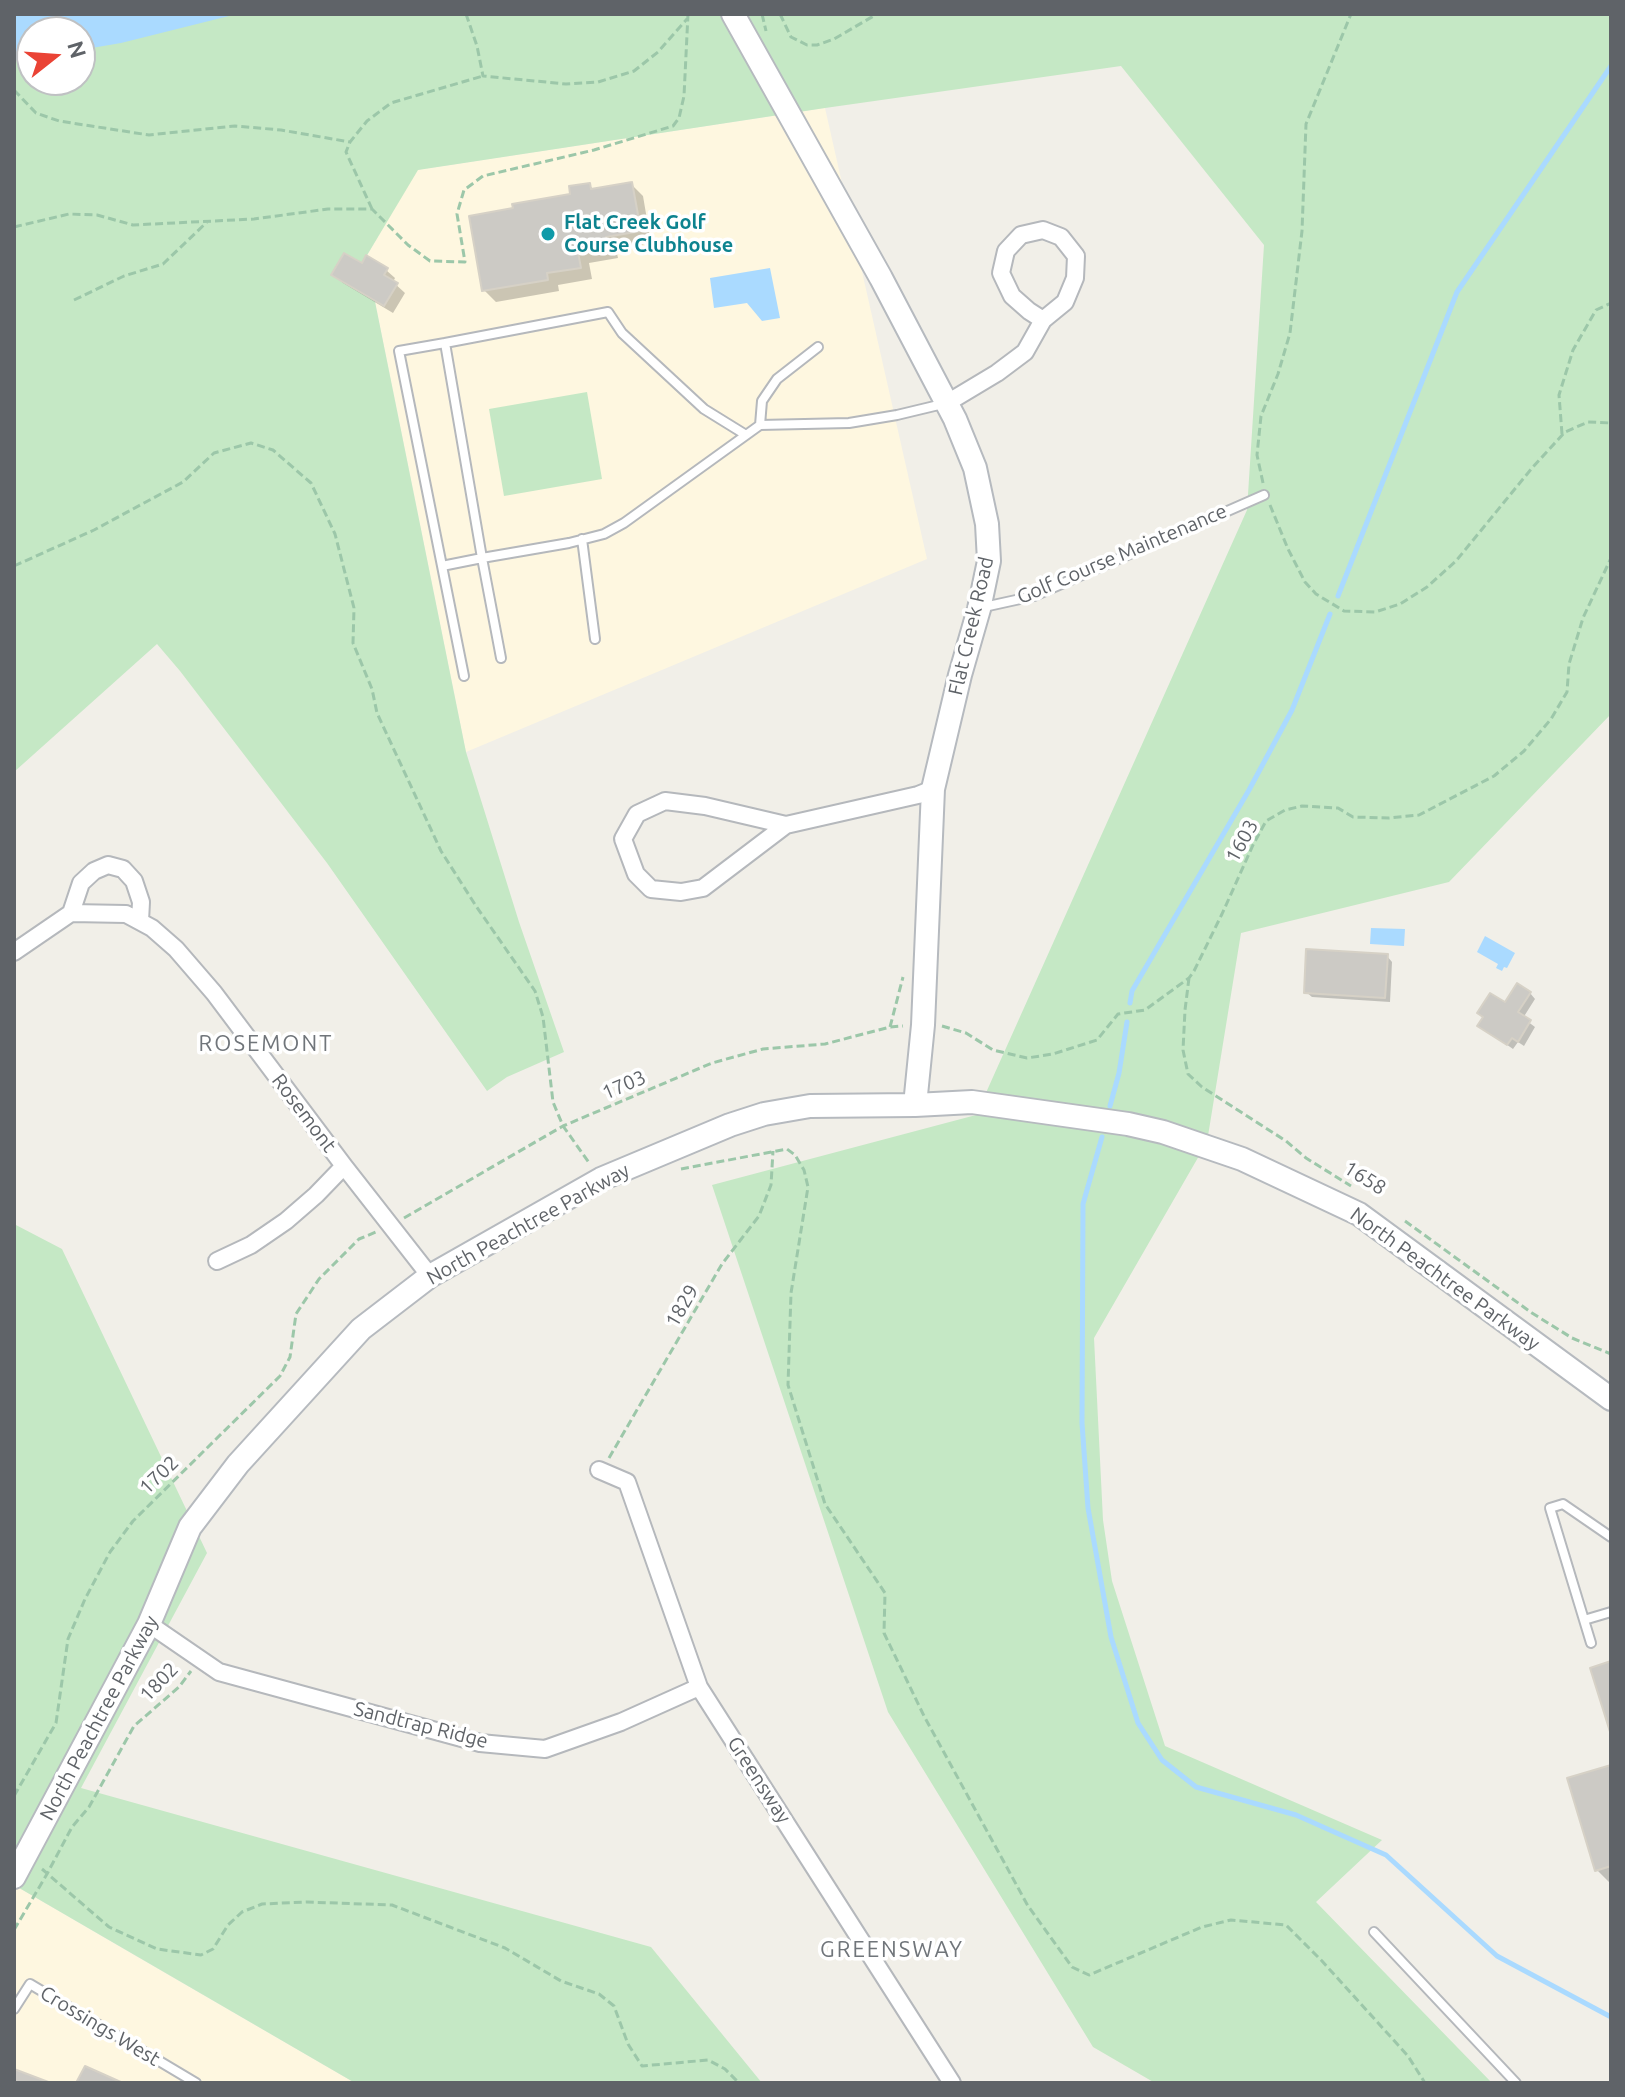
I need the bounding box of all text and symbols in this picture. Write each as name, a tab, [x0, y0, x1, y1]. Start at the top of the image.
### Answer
north arrow	[16, 16, 96, 96]
text: N	[63, 38, 92, 61]
place label: Flat Creek Golf Course Clubhouse	[564, 210, 733, 257]
marker: Flat Creek Golf Course Clubhouse	[539, 225, 557, 243]
street label: Golf Course Maintenance	[1013, 499, 1231, 609]
street label: Flat Creek Road	[943, 555, 999, 697]
street label: 1603	[1221, 815, 1263, 867]
district label: ROSEMONT	[199, 1031, 333, 1057]
street label: 1703	[599, 1065, 649, 1105]
street label: Rosemont	[267, 1069, 341, 1157]
street label: 1658	[1340, 1156, 1390, 1200]
street label: North Peachtree Parkway	[422, 1158, 634, 1290]
street label: North Peachtree Parkway	[1346, 1202, 1544, 1356]
street label: 1829	[660, 1280, 704, 1332]
street label: 1702	[134, 1451, 184, 1499]
street label: North Peachtree Parkway	[35, 1612, 163, 1824]
street label: 1802	[135, 1657, 183, 1707]
street label: Sandtrap Ridge	[351, 1697, 491, 1753]
street label: Greensway	[722, 1732, 796, 1828]
district label: GREENSWAY	[820, 1937, 964, 1963]
street label: Crossings West	[36, 1981, 164, 2071]

